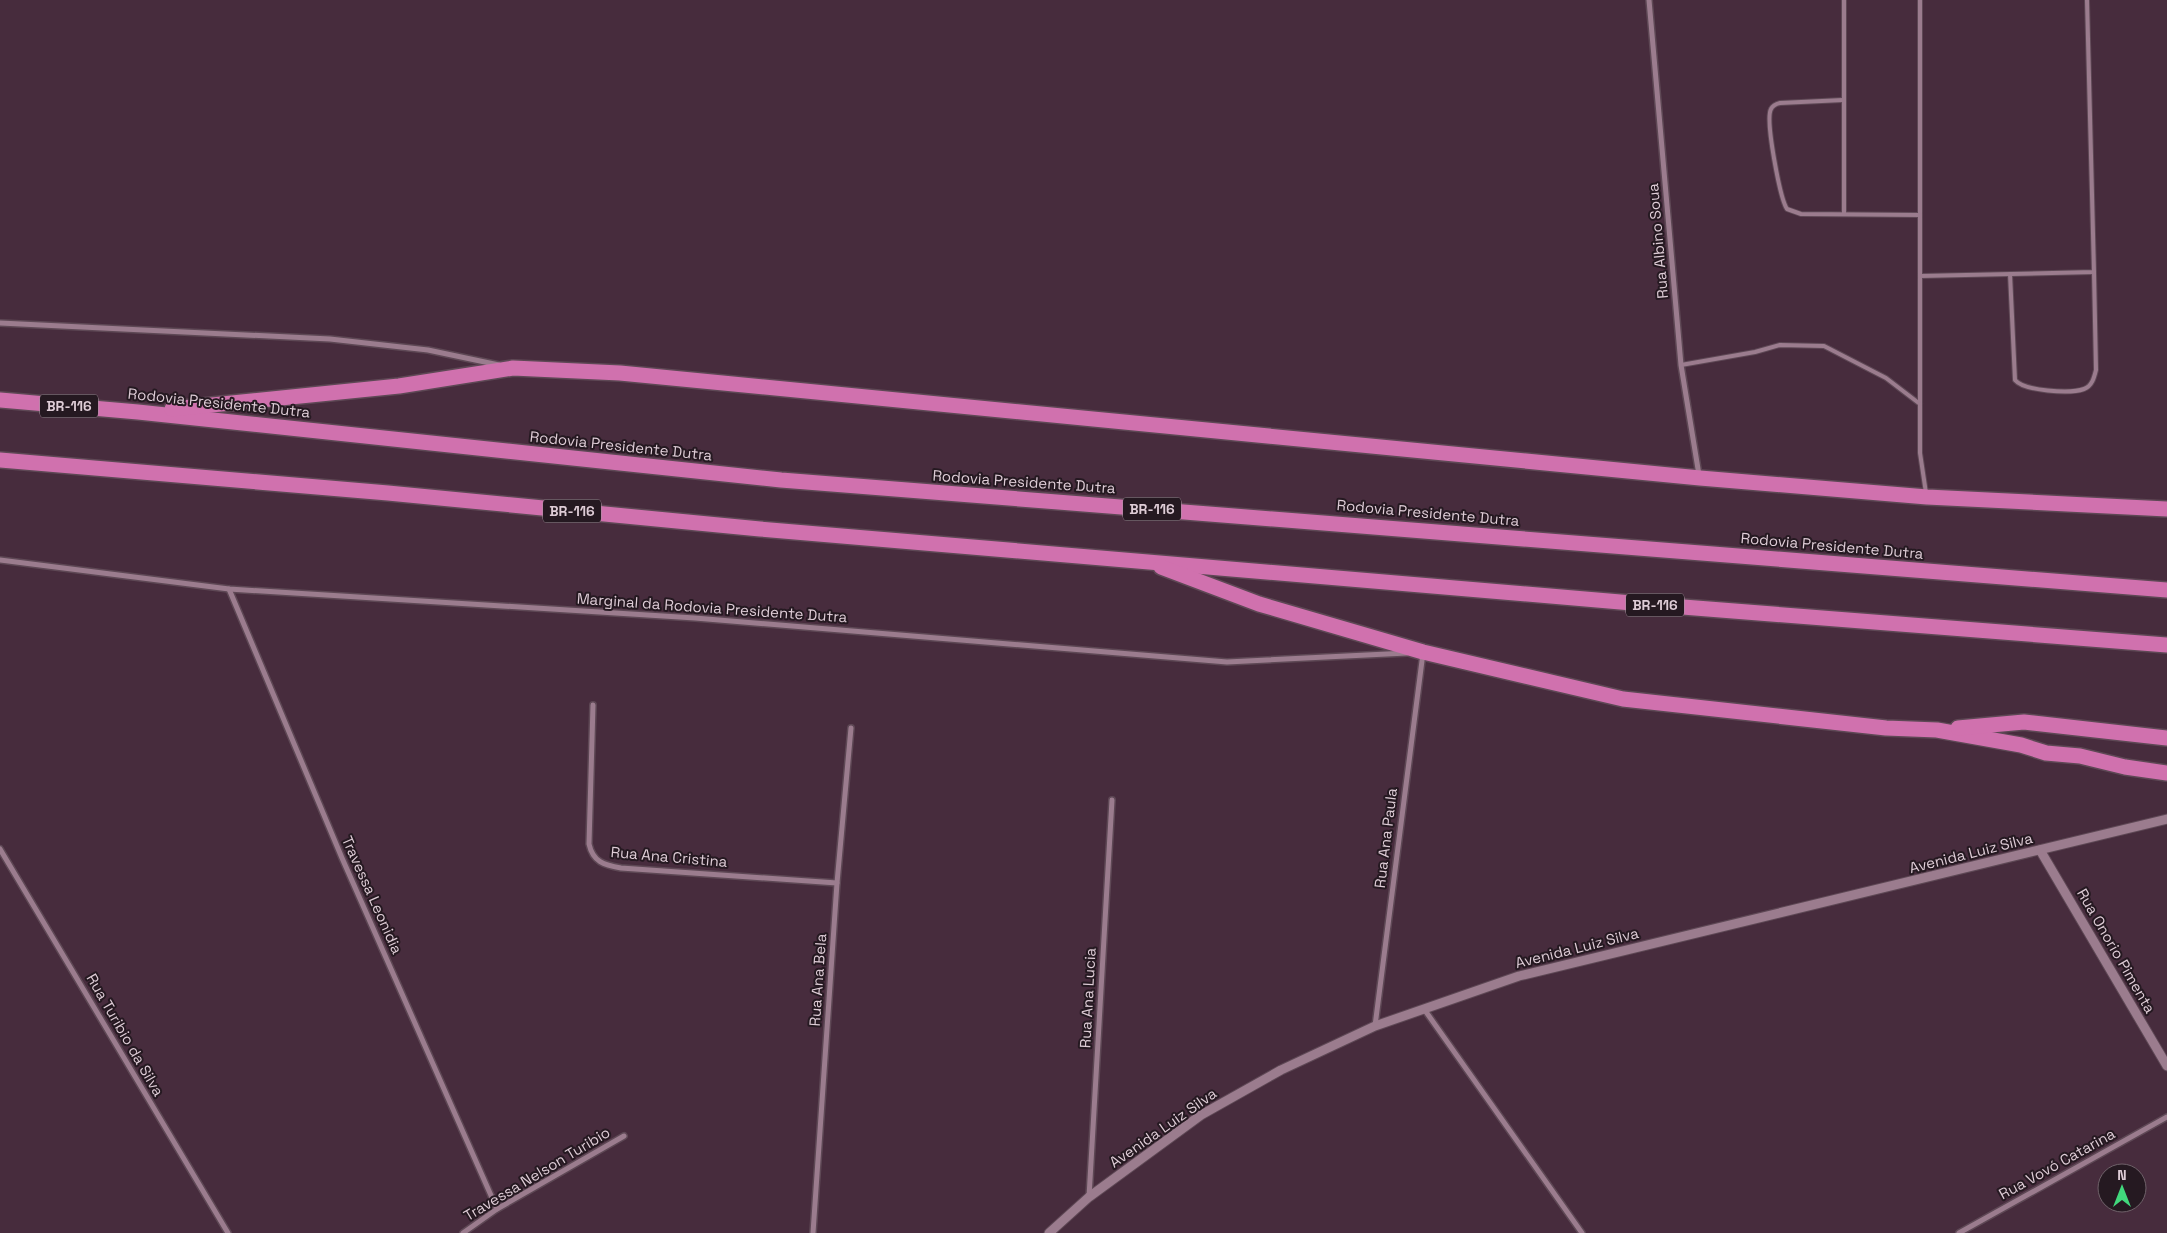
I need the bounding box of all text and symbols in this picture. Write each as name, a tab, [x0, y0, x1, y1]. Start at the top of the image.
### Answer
street label: Rua Albino Soua	[1643, 182, 1672, 300]
street label: Rodovia Presidente Dutra	[127, 383, 312, 422]
road number: BR-116	[40, 394, 98, 418]
street label: Rodovia Presidente Dutra	[529, 426, 714, 465]
street label: Rodovia Presidente Dutra	[932, 466, 1117, 497]
street label: Rodovia Presidente Dutra	[1336, 495, 1521, 530]
road number: BR-116	[1123, 498, 1181, 520]
road number: BR-116	[543, 500, 601, 522]
street label: Rodovia Presidente Dutra	[1740, 528, 1925, 563]
street label: Marginal da Rodovia Presidente Dutra	[576, 589, 848, 626]
road number: BR-116	[1626, 594, 1684, 616]
street label: Rua Ana Paula	[1370, 786, 1401, 889]
street label: Avenida Luiz Silva	[1907, 828, 2035, 877]
street label: Travessa Leonidia	[338, 833, 407, 957]
street label: Rua Ana Cristina	[610, 842, 729, 871]
street label: Rua Onorio Pimenta	[2073, 885, 2160, 1017]
street label: Avenida Luiz Silva	[1513, 923, 1641, 972]
street label: Rua Ana Bela	[805, 932, 830, 1027]
street label: Rua Ana Lucia	[1075, 947, 1100, 1049]
street label: Rua Turibio da Silva	[83, 970, 168, 1100]
street label: Avenida Luiz Silva	[1105, 1083, 1220, 1172]
street label: Travessa Nelson Turibio	[460, 1122, 613, 1225]
street label: Rua Vovó Catarina	[1995, 1124, 2119, 1203]
north arrow	[2097, 1163, 2147, 1213]
text: N	[2117, 1166, 2127, 1184]

